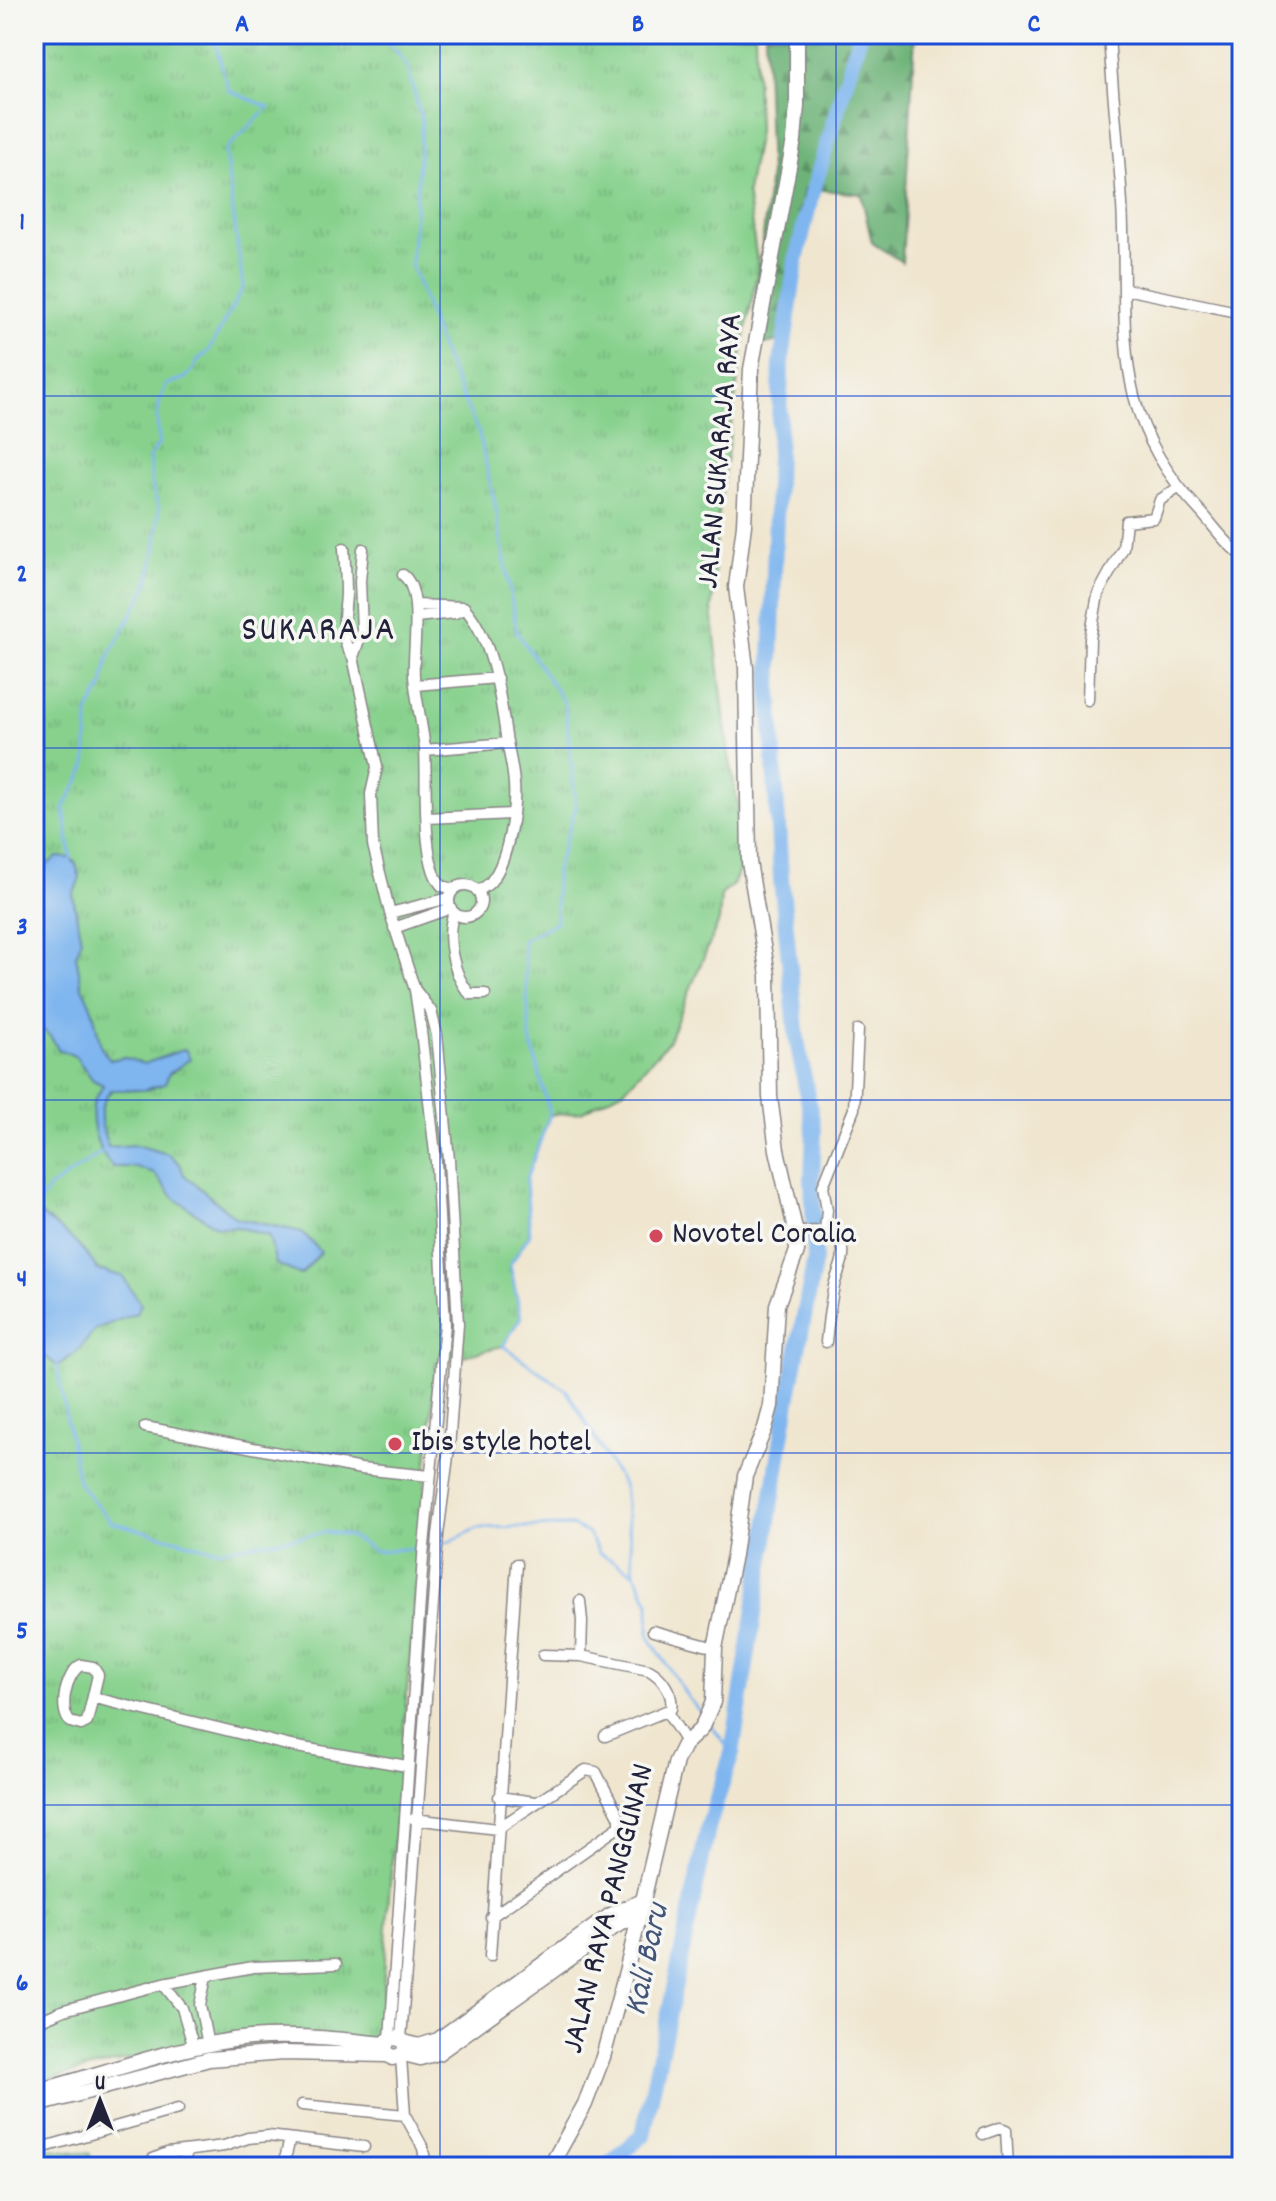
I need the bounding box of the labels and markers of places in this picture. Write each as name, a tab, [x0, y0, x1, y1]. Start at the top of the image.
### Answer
place label: Novotel Coralia	[672, 1213, 857, 1259]
marker: Novotel Coralia	[647, 1227, 665, 1245]
place label: Ibis style hotel	[411, 1421, 591, 1467]
marker: Ibis style hotel	[386, 1435, 404, 1453]

